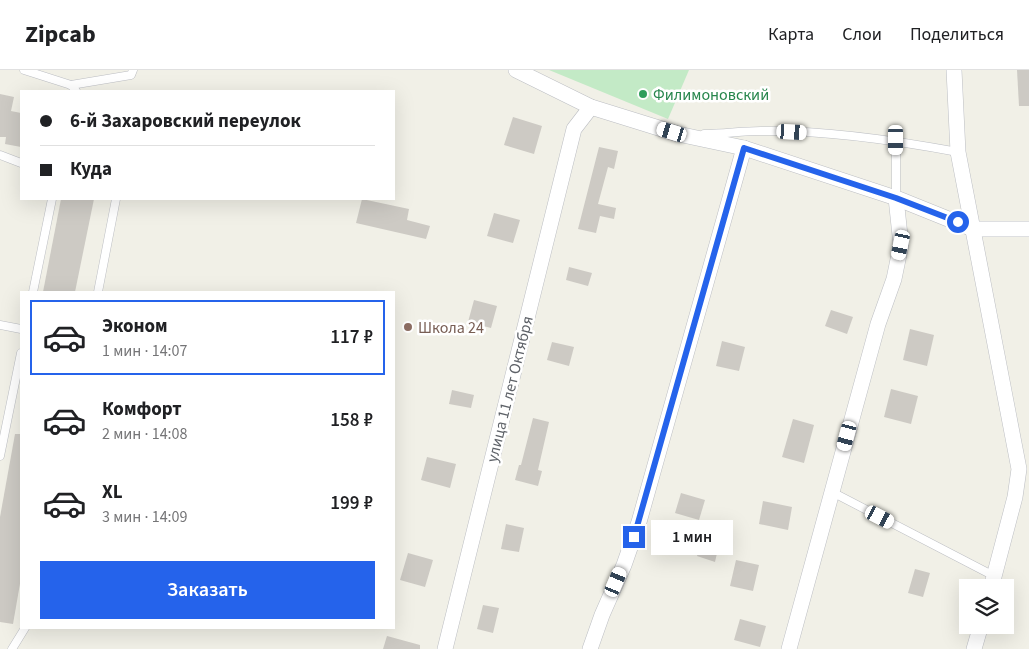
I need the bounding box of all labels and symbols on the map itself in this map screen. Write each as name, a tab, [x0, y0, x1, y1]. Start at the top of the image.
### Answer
place label: Филимоновский	[653, 84, 769, 106]
marker: Филимоновский	[637, 88, 649, 100]
car	[655, 120, 688, 144]
car	[776, 124, 807, 140]
car	[888, 125, 903, 155]
route start	[947, 211, 969, 233]
car	[890, 229, 911, 261]
street label: улица 11 лет Октября	[481, 314, 539, 465]
place label: Школа 24	[418, 317, 484, 339]
marker: Школа 24	[402, 321, 414, 333]
car	[835, 420, 858, 452]
car	[863, 504, 896, 530]
callout: 1 мин	[652, 520, 734, 554]
route end	[623, 526, 645, 548]
car	[603, 565, 628, 599]

